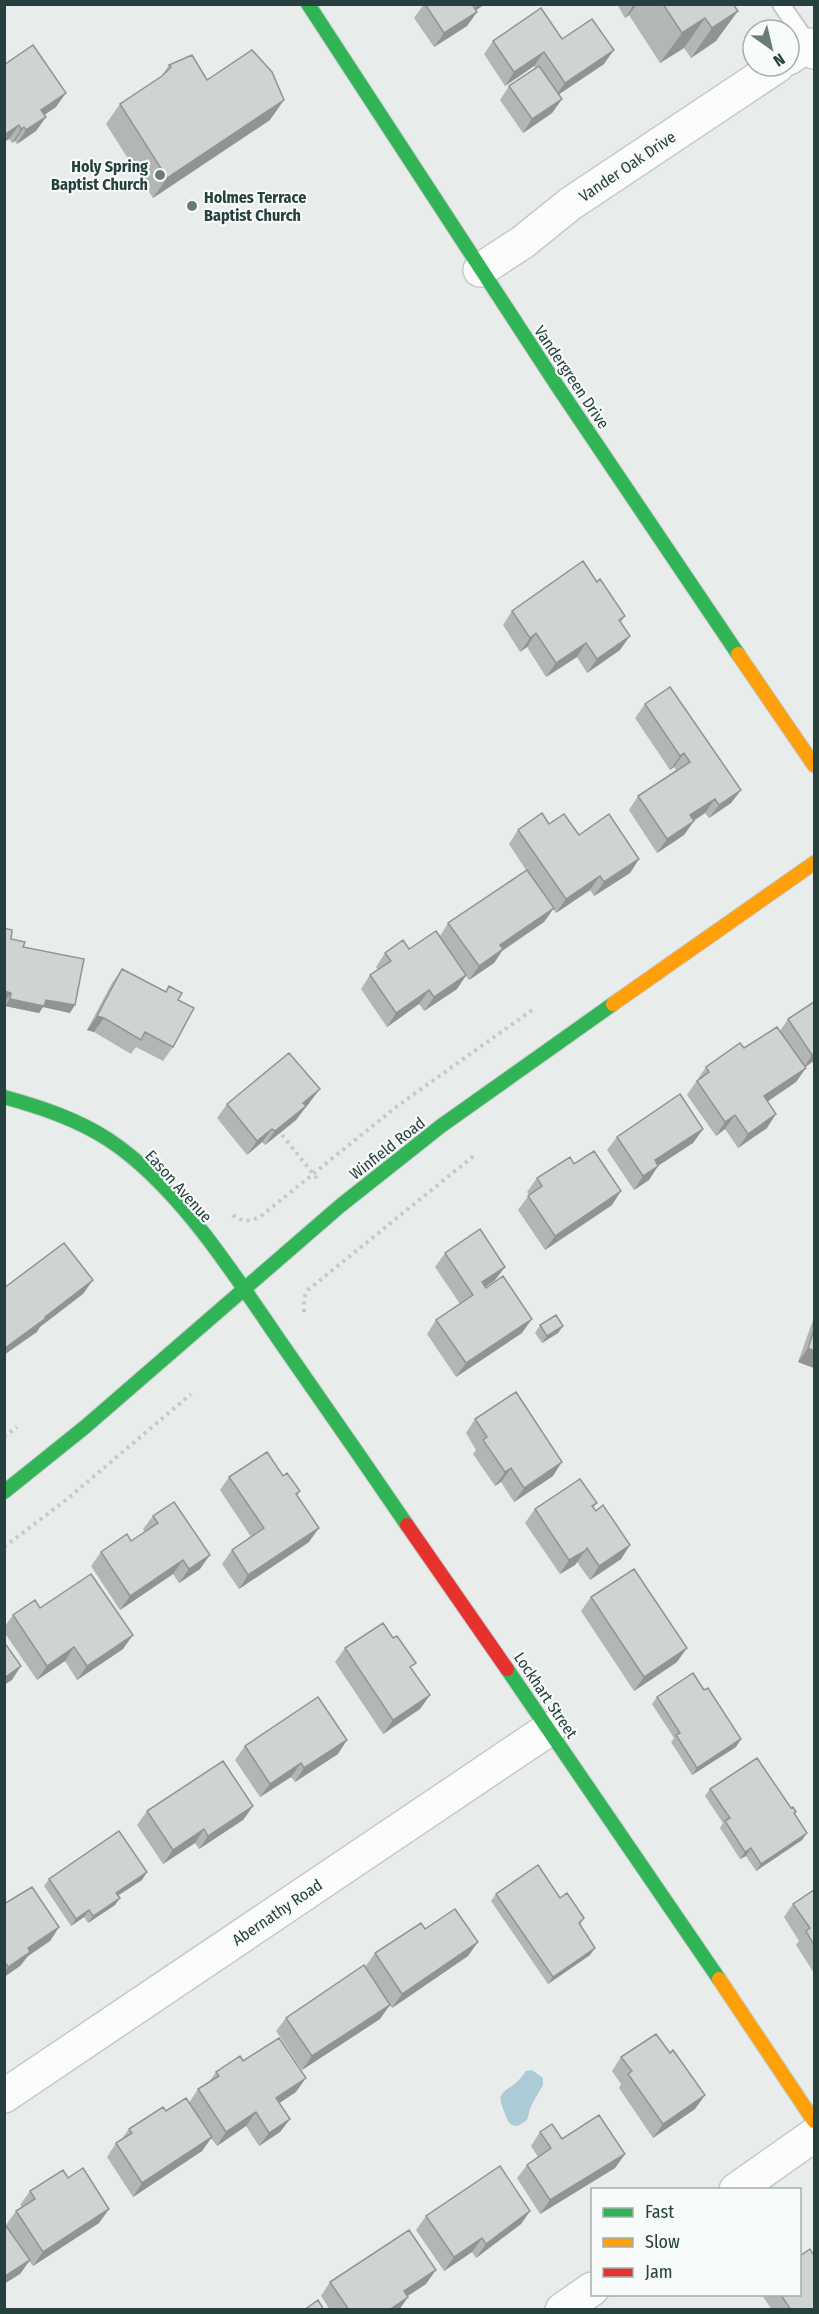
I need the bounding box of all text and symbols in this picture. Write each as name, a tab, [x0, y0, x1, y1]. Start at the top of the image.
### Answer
north arrow	[741, 18, 801, 78]
text: N	[770, 49, 788, 71]
street label: Vander Oak Drive	[575, 127, 679, 206]
place label: Holy Spring Baptist Church	[51, 157, 148, 194]
marker: Holy Spring Baptist Church	[153, 168, 167, 182]
place label: Holmes Terrace Baptist Church	[204, 188, 306, 225]
marker: Holmes Terrace Baptist Church	[185, 199, 199, 213]
street label: Vandergreen Drive	[530, 322, 613, 432]
street label: Winfield Road	[346, 1113, 429, 1184]
street label: Eason Avenue	[141, 1146, 216, 1226]
street label: Lockhart Street	[510, 1649, 582, 1743]
street label: Abernathy Road	[229, 1875, 326, 1949]
legend	[591, 2188, 801, 2296]
text: Fast	[645, 2201, 674, 2223]
text: Slow	[645, 2231, 680, 2253]
text: Jam	[645, 2261, 673, 2283]

